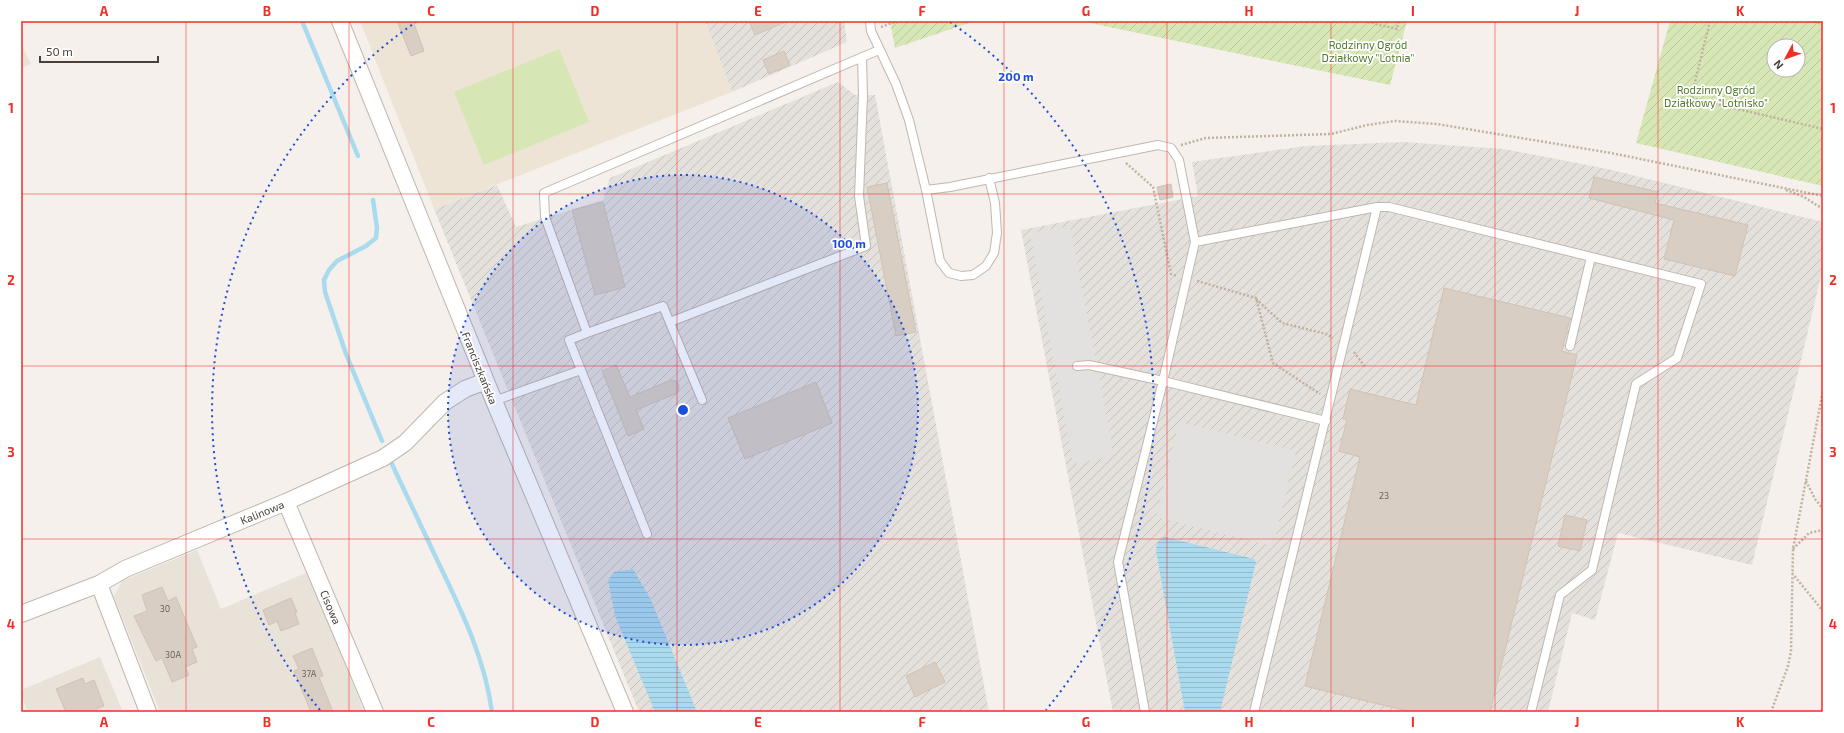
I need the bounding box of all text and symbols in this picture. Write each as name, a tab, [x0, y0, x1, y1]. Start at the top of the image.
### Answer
text: A	[100, 3, 109, 19]
text: B	[263, 3, 271, 19]
text: C	[427, 3, 435, 19]
text: D	[591, 3, 600, 19]
text: E	[754, 3, 762, 19]
text: F	[918, 3, 926, 19]
text: G	[1082, 3, 1090, 19]
text: H	[1245, 3, 1254, 19]
text: I	[1411, 3, 1415, 19]
text: J	[1575, 3, 1579, 19]
text: K	[1736, 3, 1745, 19]
scale bar	[40, 38, 158, 64]
park label: Rodzinny Ogród Działkowy "Lotnia"	[1322, 38, 1414, 64]
north arrow	[1766, 38, 1806, 78]
text: 50 m	[46, 44, 73, 58]
text: N	[1771, 58, 1786, 72]
text: 200 m	[998, 69, 1034, 83]
park label: Rodzinny Ogród Działkowy "Lotnisko"	[1664, 83, 1768, 109]
text: 1	[8, 100, 14, 116]
text: 1	[1830, 100, 1836, 116]
text: 100 m	[832, 236, 866, 250]
text: 2	[7, 272, 15, 288]
text: 2	[1829, 272, 1837, 288]
street label: Franciszkańska	[460, 330, 500, 406]
centre of rings	[676, 403, 690, 417]
text: 3	[7, 444, 15, 460]
text: 3	[1829, 444, 1837, 460]
house number: 23	[1379, 490, 1389, 501]
street label: Kalinowa	[238, 497, 286, 527]
street label: Cisowa	[318, 588, 344, 626]
house number: 30	[160, 603, 170, 614]
text: 4	[7, 616, 15, 632]
text: 4	[1829, 616, 1837, 632]
house number: 30A	[165, 649, 181, 660]
house number: 37A	[302, 668, 317, 679]
text: A	[100, 714, 109, 730]
text: B	[263, 714, 271, 730]
text: C	[427, 714, 435, 730]
text: D	[591, 714, 600, 730]
text: E	[754, 714, 762, 730]
text: F	[918, 714, 926, 730]
text: G	[1082, 714, 1090, 730]
text: H	[1245, 714, 1254, 730]
text: I	[1411, 714, 1415, 730]
text: J	[1575, 714, 1579, 730]
text: K	[1736, 714, 1745, 730]

